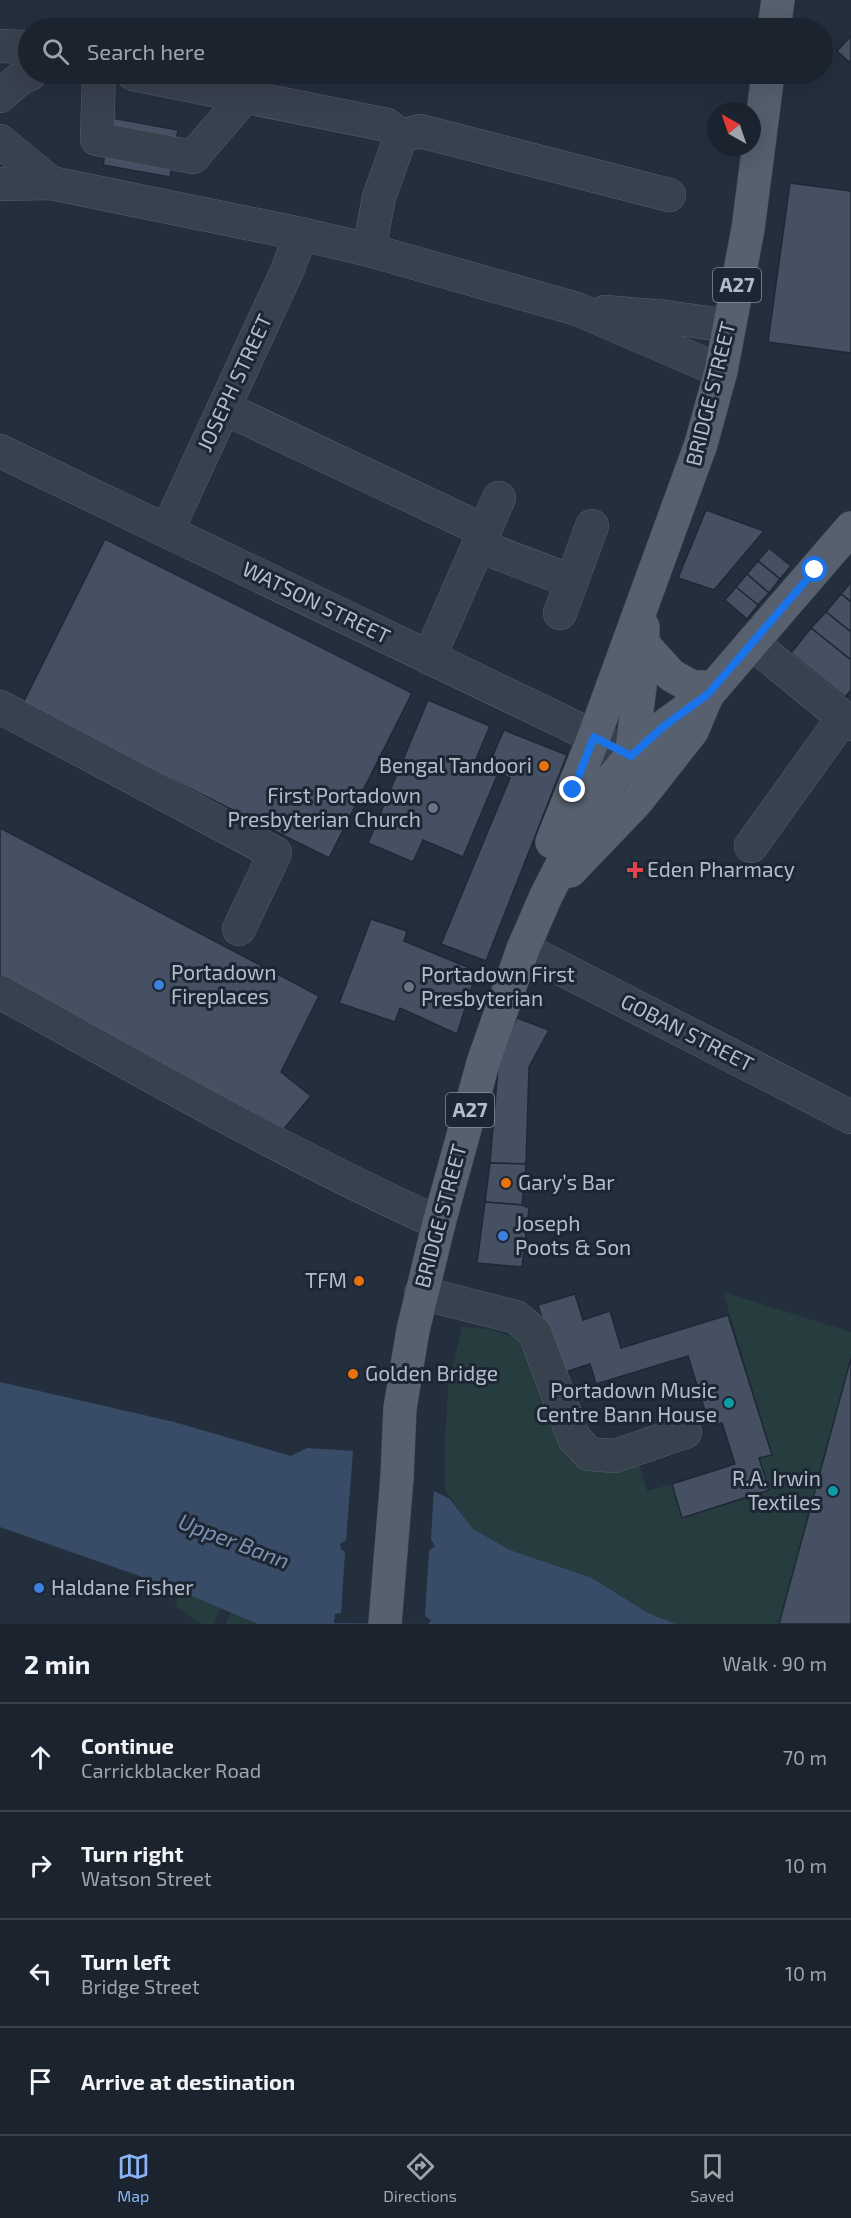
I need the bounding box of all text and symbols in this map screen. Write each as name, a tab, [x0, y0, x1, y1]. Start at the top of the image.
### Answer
search box	[18, 18, 833, 84]
icon: search	[39, 35, 72, 68]
text: Search here	[87, 38, 205, 64]
north arrow	[707, 102, 761, 156]
road number: A27	[713, 268, 761, 302]
street label: JOSEPH STREET	[191, 310, 276, 455]
street label: BRIDGE STREET	[680, 319, 740, 468]
street label: WATSON STREET	[239, 555, 395, 648]
route start	[801, 556, 827, 582]
place label: Bengal Tandoori	[379, 752, 532, 777]
marker: Bengal Tandoori	[537, 759, 551, 773]
route end	[559, 776, 585, 802]
place label: First Portadown Presbyterian Church	[227, 782, 421, 831]
marker: First Portadown Presbyterian Church	[426, 801, 440, 815]
place label: Eden Pharmacy	[647, 856, 795, 881]
marker: Eden Pharmacy	[628, 863, 642, 877]
place label: Portadown Fireplaces	[171, 959, 277, 1008]
place label: Portadown First Presbyterian	[421, 961, 575, 1010]
marker: Portadown Fireplaces	[152, 978, 166, 992]
marker: Portadown First Presbyterian	[402, 980, 416, 994]
street label: GOBAN STREET	[617, 988, 758, 1076]
road number: A27	[446, 1093, 494, 1127]
street label: BRIDGE STREET	[408, 1141, 471, 1290]
place label: Gary’s Bar	[518, 1169, 615, 1194]
marker: Gary’s Bar	[499, 1176, 513, 1190]
place label: Joseph Poots & Son	[515, 1210, 631, 1259]
marker: Joseph Poots & Son	[496, 1229, 510, 1243]
place label: TFM	[305, 1267, 347, 1292]
marker: TFM	[352, 1274, 366, 1288]
place label: Golden Bridge	[365, 1360, 498, 1385]
marker: Golden Bridge	[346, 1367, 360, 1381]
place label: Portadown Music Centre Bann House	[536, 1377, 717, 1426]
marker: Portadown Music Centre Bann House	[722, 1396, 736, 1410]
place label: R.A. Irwin Textiles	[732, 1465, 821, 1514]
marker: R.A. Irwin Textiles	[826, 1484, 840, 1498]
water label: Upper Bann	[175, 1507, 293, 1573]
place label: Haldane Fisher	[51, 1574, 194, 1599]
marker: Haldane Fisher	[32, 1581, 46, 1595]
text: 2 min	[24, 1648, 90, 1679]
text: Walk · 90 m	[722, 1651, 827, 1675]
text: Continue	[81, 1732, 174, 1758]
icon: ahead	[24, 1741, 57, 1774]
text: 70 m	[783, 1745, 827, 1769]
text: Carrickblacker Road	[81, 1758, 261, 1782]
text: Turn right	[81, 1840, 183, 1866]
icon: right	[24, 1849, 57, 1882]
text: 10 m	[785, 1853, 827, 1877]
text: Watson Street	[81, 1866, 212, 1890]
text: Turn left	[81, 1948, 170, 1974]
icon: left	[24, 1957, 57, 1990]
text: 10 m	[785, 1961, 827, 1985]
text: Bridge Street	[81, 1974, 200, 1998]
icon: arrive	[24, 2065, 57, 2098]
text: Arrive at destination	[81, 2068, 295, 2094]
tab: Map	[117, 2150, 150, 2205]
tab: Directions	[383, 2150, 457, 2205]
tab: Saved	[690, 2150, 734, 2205]

